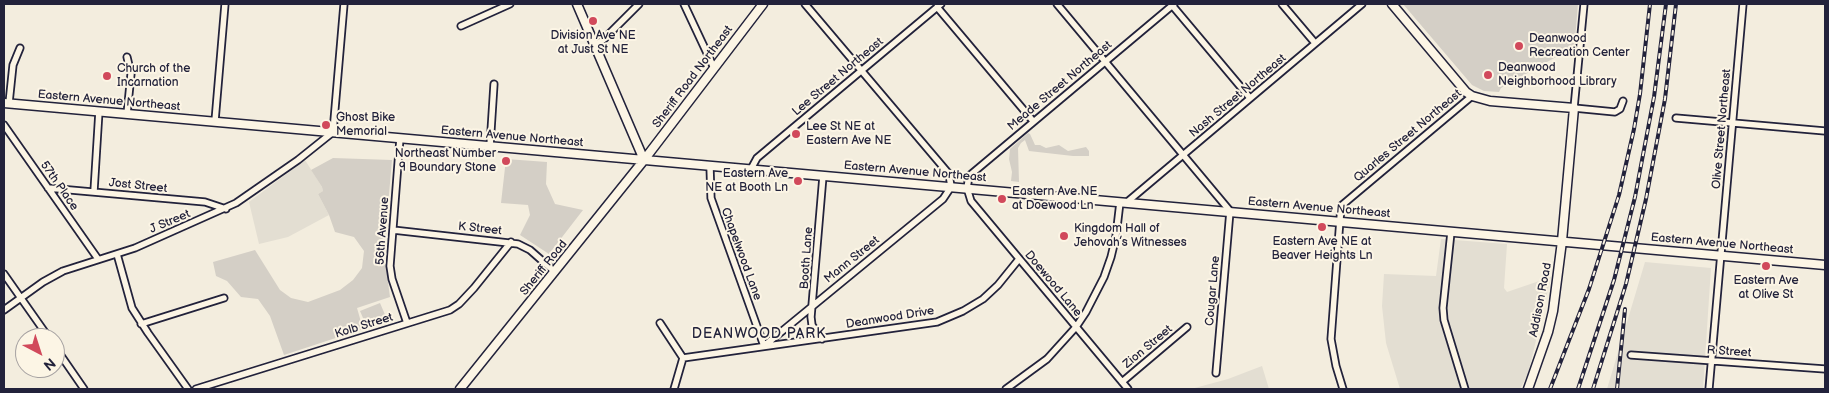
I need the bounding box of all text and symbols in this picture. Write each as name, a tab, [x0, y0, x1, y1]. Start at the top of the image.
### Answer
marker: Division Ave NE at Just St NE	[587, 15, 599, 27]
street label: Sheriff Road Northeast	[650, 23, 736, 131]
place label: Division Ave NE at Just St NE	[550, 29, 636, 57]
place label: Deanwood Recreation Center	[1529, 32, 1630, 60]
street label: Lee Street Northeast	[790, 35, 886, 119]
street label: Meade Street Northeast	[1005, 38, 1115, 134]
marker: Deanwood Recreation Center	[1513, 40, 1525, 52]
street label: Nash Street Northeast	[1187, 51, 1289, 141]
place label: Deanwood Neighborhood Library	[1498, 61, 1617, 89]
place label: Church of the Incarnation	[117, 62, 190, 90]
street label: Olive Street Northeast	[1710, 68, 1734, 190]
marker: Deanwood Neighborhood Library	[1482, 69, 1494, 81]
marker: Church of the Incarnation	[101, 70, 113, 82]
street label: Quarles Street Northeast	[1351, 87, 1465, 185]
street label: Eastern Avenue Northeast	[37, 88, 181, 114]
place label: Ghost Bike Memorial	[336, 111, 395, 139]
marker: Ghost Bike Memorial	[320, 119, 332, 131]
place label: Lee St NE at Eastern Ave NE	[806, 120, 891, 148]
street label: Eastern Avenue Northeast	[440, 124, 584, 150]
marker: Lee St NE at Eastern Ave NE	[790, 128, 802, 140]
place label: Northeast Number 9 Boundary Stone	[395, 147, 496, 175]
marker: Northeast Number 9 Boundary Stone	[500, 155, 512, 167]
street label: 57th Place	[37, 159, 81, 213]
street label: Eastern Avenue Northeast	[843, 159, 987, 185]
place label: Eastern Ave NE at Booth Ln	[705, 167, 788, 195]
marker: Eastern Ave NE at Booth Ln	[792, 175, 804, 187]
street label: Jost Street	[108, 176, 168, 196]
place label: Eastern Ave NE at Doewood Ln	[1012, 185, 1097, 213]
marker: Eastern Ave NE at Doewood Ln	[996, 193, 1008, 205]
street label: Eastern Avenue Northeast	[1247, 195, 1391, 221]
street label: 56th Avenue	[373, 197, 393, 265]
street label: Chapelwood Lane	[718, 206, 764, 302]
street label: J Street	[148, 207, 192, 237]
street label: K Street	[457, 220, 503, 238]
marker: Eastern Ave NE at Beaver Heights Ln	[1316, 221, 1328, 233]
place label: Kingdom Hall of Jehovah’s Witnesses	[1074, 222, 1187, 250]
street label: Booth Lane	[798, 226, 816, 290]
marker: Kingdom Hall of Jehovah’s Witnesses	[1058, 230, 1070, 242]
street label: Eastern Avenue Northeast	[1650, 231, 1794, 257]
street label: Mann Street	[821, 233, 883, 287]
place label: Eastern Ave NE at Beaver Heights Ln	[1271, 235, 1373, 263]
street label: Sheriff Road	[517, 237, 571, 299]
street label: Doewood Lane	[1021, 248, 1085, 320]
street label: Cougar Lane	[1203, 255, 1223, 327]
marker: Eastern Ave at Olive St	[1760, 260, 1772, 272]
street label: Addison Road	[1527, 262, 1555, 338]
place label: Eastern Ave at Olive St	[1733, 274, 1799, 302]
street label: Deanwood Drive	[845, 304, 935, 332]
street label: Kolb Street	[333, 310, 395, 342]
street label: Zion Street	[1120, 322, 1176, 372]
district label: DEANWOOD PARK	[690, 326, 828, 342]
north arrow	[15, 328, 65, 378]
street label: R Street	[1706, 343, 1752, 361]
text: N	[40, 354, 59, 374]

